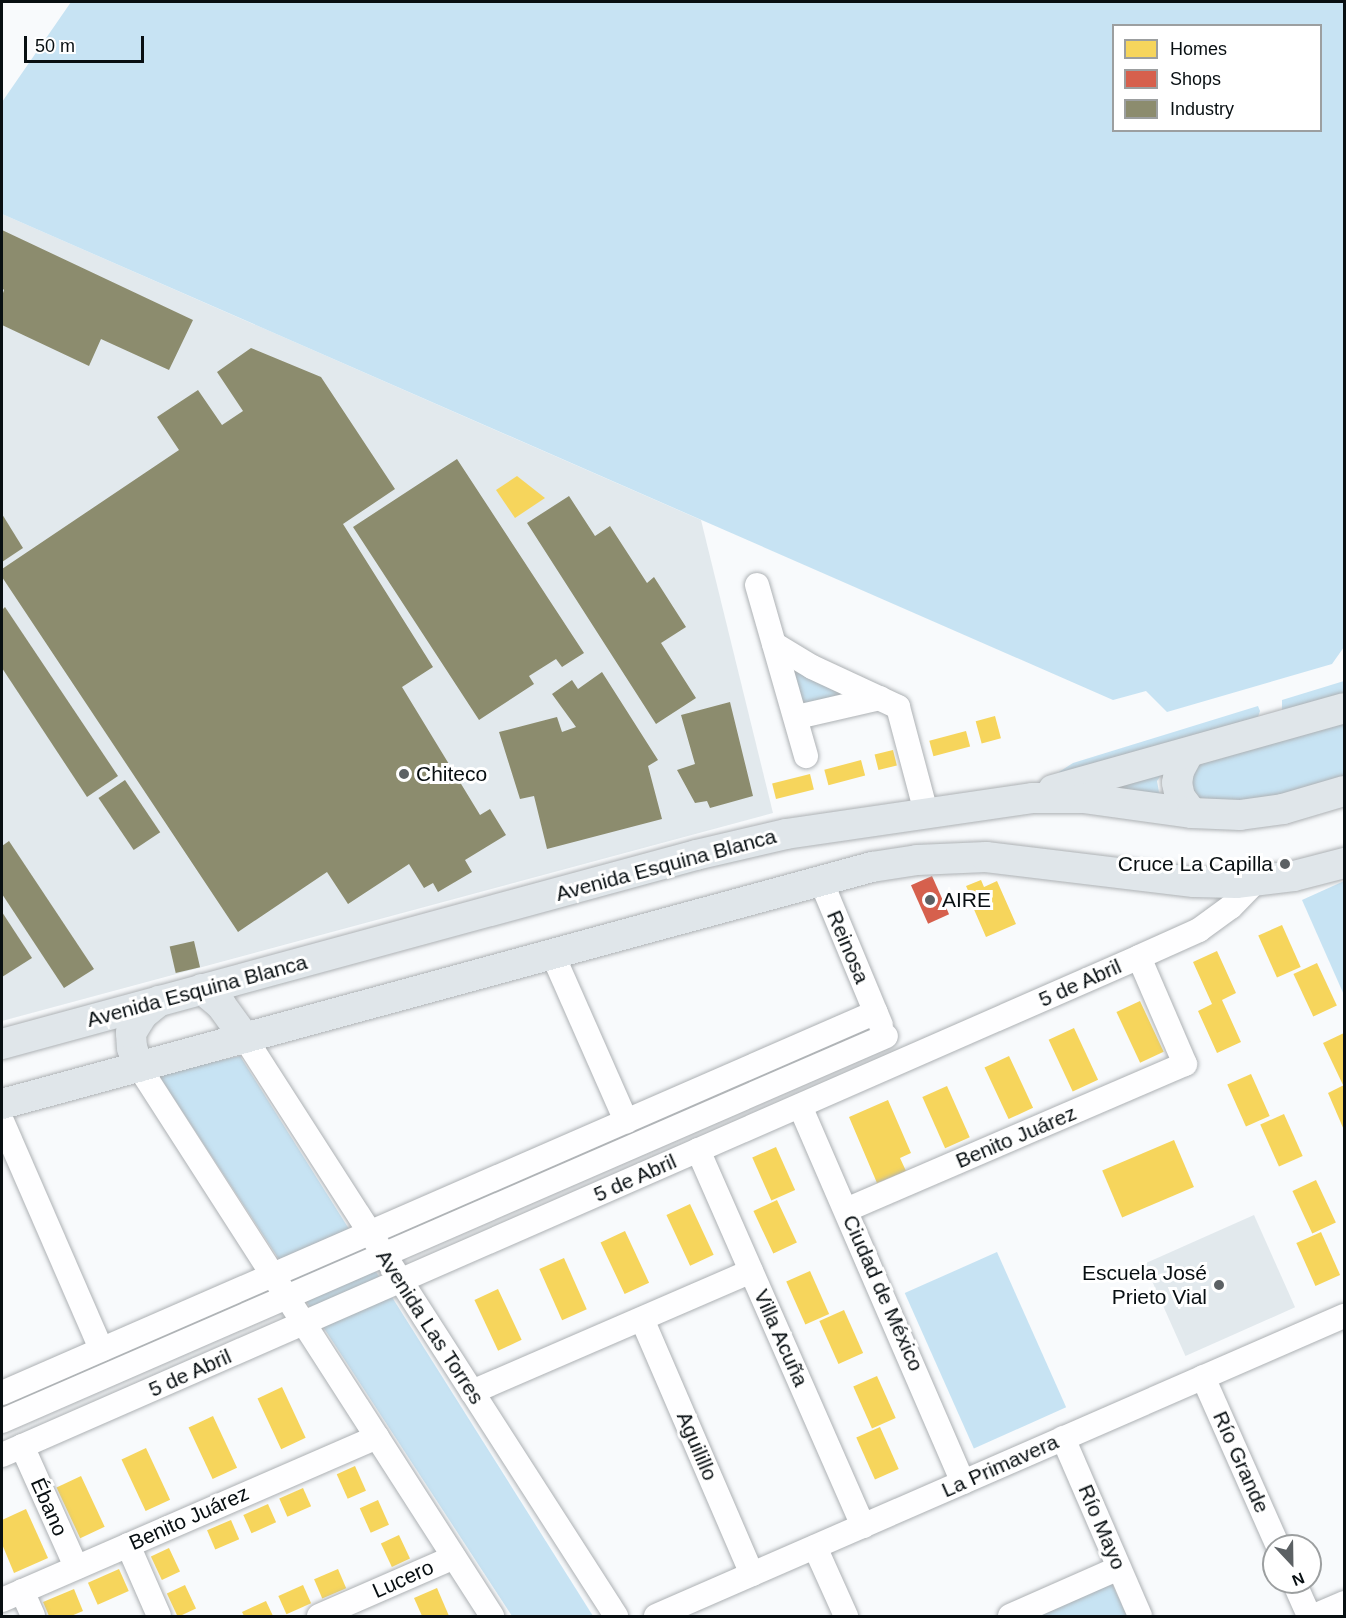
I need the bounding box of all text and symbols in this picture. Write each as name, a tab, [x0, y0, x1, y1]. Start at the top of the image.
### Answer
scale bar	[27, 24, 147, 62]
legend	[1112, 24, 1322, 132]
text: 50 m	[35, 36, 75, 56]
text: Homes	[1170, 39, 1227, 59]
text: Shops	[1170, 69, 1221, 89]
text: Industry	[1170, 99, 1234, 119]
place label: Chiteco	[416, 761, 487, 787]
marker: Chiteco	[397, 767, 411, 781]
street label: Avenida Esquina Blanca	[553, 823, 779, 907]
place label: Cruce La Capilla	[1118, 851, 1273, 877]
marker: Cruce La Capilla	[1278, 857, 1292, 871]
place label: AIRE	[942, 887, 991, 913]
marker: AIRE	[923, 893, 937, 907]
street label: Reinosa	[821, 907, 875, 987]
street label: Avenida Esquina Blanca	[84, 949, 310, 1033]
street label: 5 de Abril	[1034, 953, 1126, 1013]
street label: Benito Juárez	[952, 1100, 1080, 1174]
street label: 5 de Abril	[589, 1148, 681, 1208]
street label: Ciudad de México	[837, 1211, 929, 1375]
street label: Avenida Las Torres	[371, 1245, 489, 1409]
place label: Escuela José Prieto Vial	[1082, 1260, 1207, 1310]
marker: Escuela José Prieto Vial	[1212, 1278, 1226, 1292]
street label: Villa Acuña	[748, 1285, 814, 1391]
street label: 5 de Abril	[144, 1343, 236, 1403]
street label: Río Grande	[1207, 1407, 1275, 1517]
street label: Aguilillo	[671, 1408, 723, 1484]
street label: La Primavera	[938, 1429, 1062, 1503]
street label: Ébano	[25, 1474, 73, 1540]
street label: Benito Juárez	[125, 1480, 253, 1556]
street label: Río Mayo	[1073, 1481, 1131, 1573]
north arrow	[1262, 1534, 1322, 1594]
street label: Lucero	[369, 1554, 437, 1604]
text: N	[1290, 1569, 1307, 1589]

